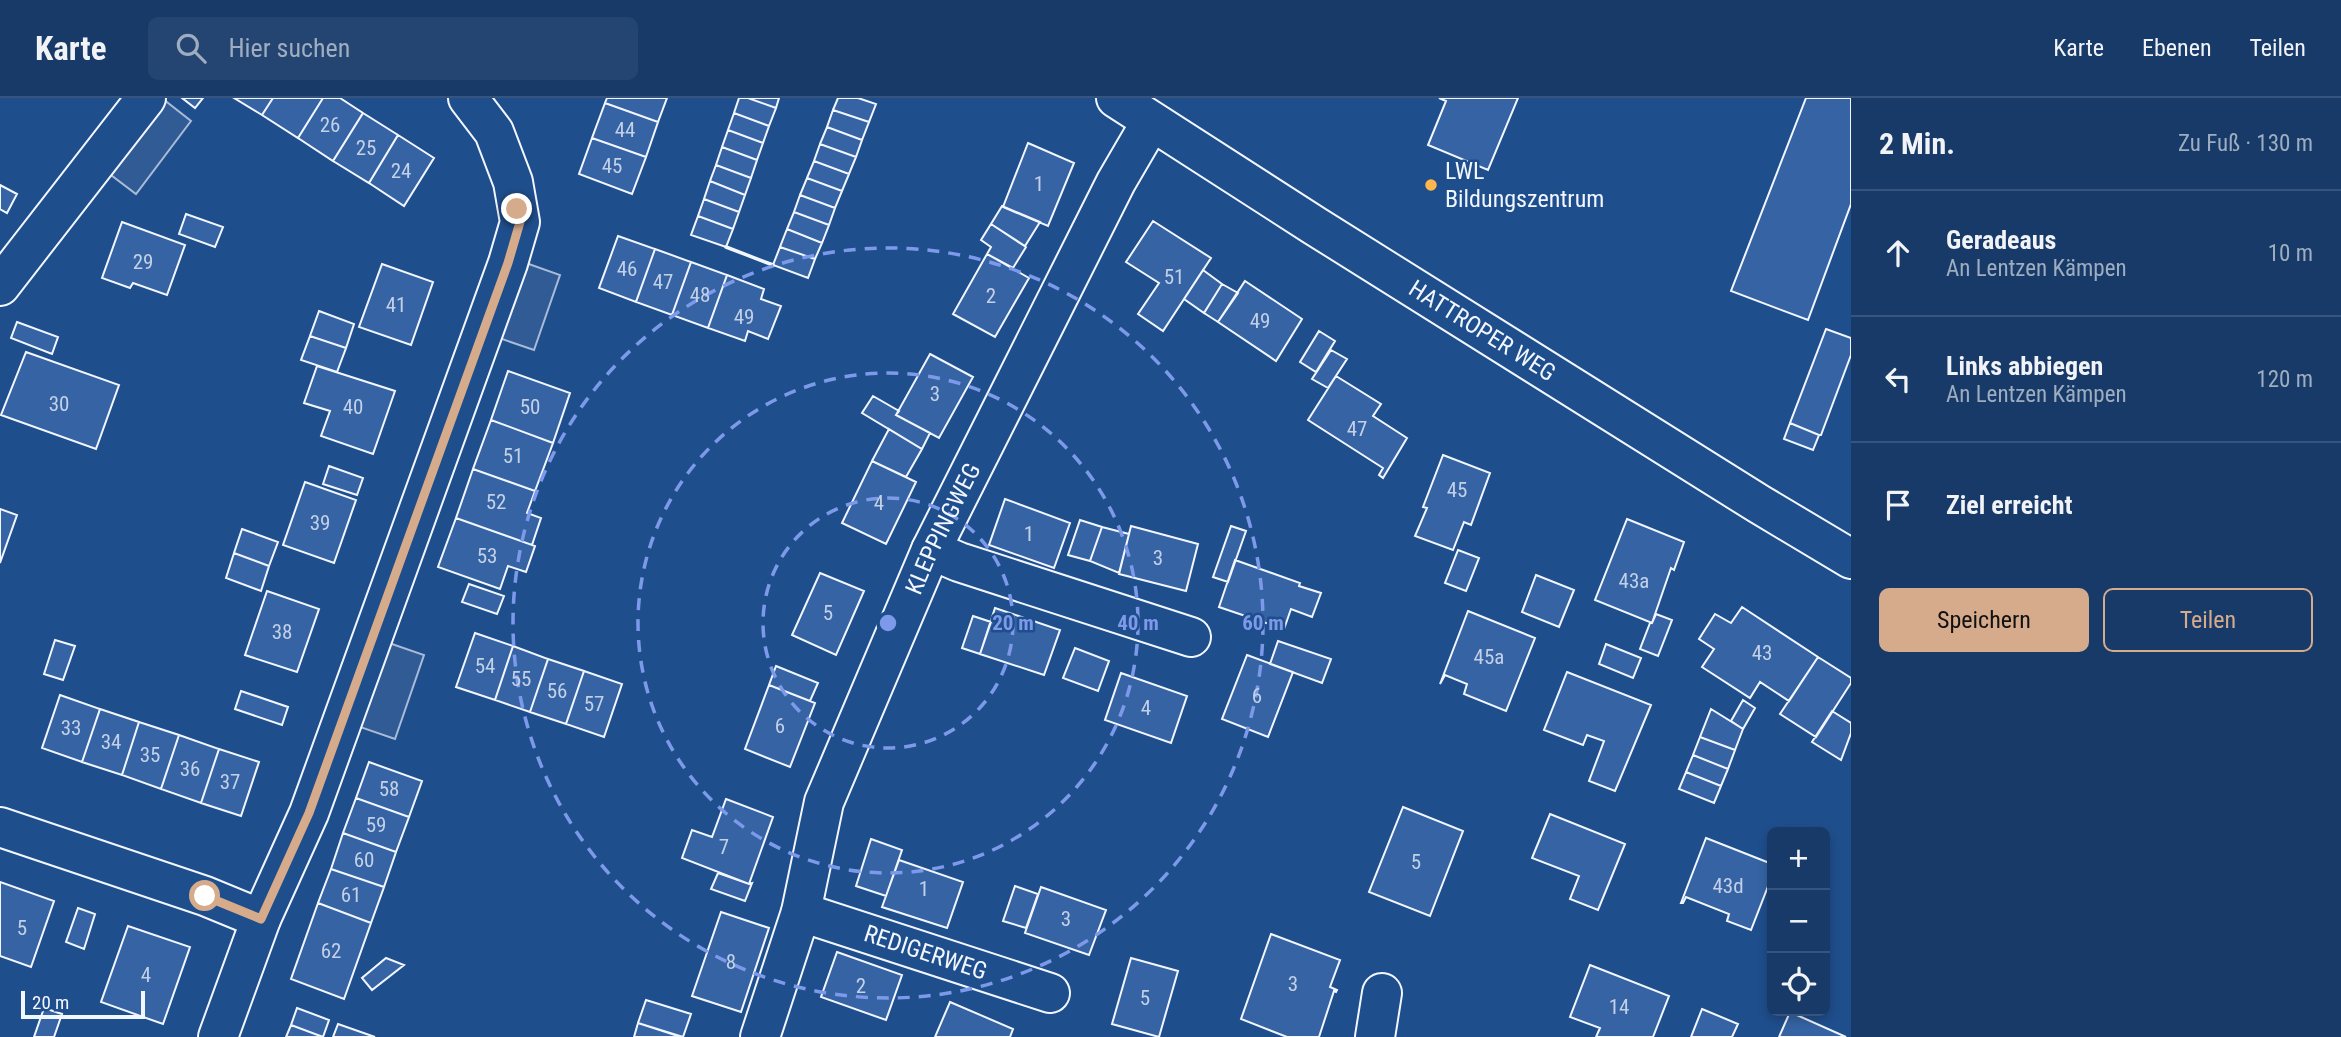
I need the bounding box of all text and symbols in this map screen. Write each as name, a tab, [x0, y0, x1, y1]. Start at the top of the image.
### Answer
search box	[148, 17, 638, 80]
text: Karte	[35, 29, 106, 68]
icon: search	[172, 29, 210, 67]
text: Hier suchen	[228, 33, 350, 63]
text: Karte	[2053, 34, 2104, 62]
text: Ebenen	[2142, 34, 2212, 62]
text: Teilen	[2250, 34, 2306, 62]
house number: 26	[320, 113, 340, 137]
house number: 44	[615, 118, 635, 142]
text: 2 Min.	[1879, 126, 1955, 161]
text: Zu Fuß · 130 m	[2178, 130, 2313, 157]
house number: 25	[356, 136, 376, 160]
house number: 45	[602, 154, 622, 178]
place label: LWL Bildungszentrum	[1445, 157, 1604, 213]
house number: 24	[391, 159, 411, 183]
house number: 1	[1034, 172, 1044, 196]
marker: LWL Bildungszentrum	[1423, 177, 1439, 193]
route end	[501, 193, 532, 224]
text: Geradeaus	[1946, 225, 2056, 255]
icon: ahead	[1879, 234, 1917, 272]
text: 10 m	[2268, 240, 2313, 267]
house number: 29	[133, 250, 153, 274]
text: An Lentzen Kämpen	[1946, 255, 2127, 282]
house number: 46	[617, 257, 637, 281]
house number: 51	[1164, 265, 1184, 289]
house number: 47	[653, 270, 673, 294]
street label: HATTROPER WEG	[1404, 274, 1561, 387]
house number: 48	[690, 283, 710, 307]
house number: 2	[986, 284, 996, 308]
house number: 41	[386, 293, 406, 317]
house number: 49	[734, 305, 754, 329]
house number: 49	[1250, 309, 1270, 333]
text: Links abbiegen	[1946, 351, 2103, 381]
icon: left	[1879, 360, 1917, 398]
text: 120 m	[2256, 366, 2313, 393]
text: An Lentzen Kämpen	[1946, 381, 2127, 408]
house number: 3	[930, 382, 940, 406]
house number: 30	[49, 392, 69, 416]
house number: 40	[343, 395, 363, 419]
house number: 50	[520, 395, 540, 419]
house number: 47	[1347, 417, 1367, 441]
house number: 51	[503, 444, 523, 468]
street label: KLEPPINGWEG	[900, 458, 986, 599]
house number: 45	[1447, 478, 1467, 502]
icon: arrive	[1879, 486, 1917, 524]
house number: 52	[486, 490, 506, 514]
text: Ziel erreicht	[1946, 490, 2072, 520]
house number: 4	[874, 491, 884, 515]
house number: 39	[310, 511, 330, 535]
house number: 1	[1024, 522, 1034, 546]
house number: 53	[477, 544, 497, 568]
house number: 3	[1153, 546, 1163, 570]
house number: 43a	[1619, 569, 1649, 593]
button: Speichern	[1879, 588, 2089, 652]
button: Teilen	[2103, 588, 2313, 652]
house number: 5	[823, 601, 833, 625]
centre of rings	[876, 611, 900, 635]
text: 20 m	[992, 611, 1034, 635]
text: 40 m	[1117, 611, 1159, 635]
text: 60 m	[1242, 611, 1284, 635]
house number: 38	[272, 620, 292, 644]
house number: 43	[1752, 641, 1772, 665]
house number: 45a	[1474, 645, 1504, 669]
house number: 54	[475, 654, 495, 678]
house number: 55	[511, 667, 531, 691]
house number: 56	[547, 679, 567, 703]
house number: 6	[1252, 684, 1262, 708]
house number: 57	[584, 692, 604, 716]
house number: 4	[1141, 696, 1151, 720]
house number: 6	[775, 714, 785, 738]
house number: 33	[61, 716, 81, 740]
house number: 34	[101, 730, 121, 754]
house number: 35	[140, 743, 160, 767]
house number: 36	[180, 757, 200, 781]
house number: 37	[220, 770, 240, 794]
house number: 58	[379, 777, 399, 801]
house number: 59	[366, 813, 386, 837]
map controls	[1767, 827, 1830, 1016]
button: +	[1767, 827, 1830, 890]
house number: 7	[719, 835, 729, 859]
house number: 60	[354, 848, 374, 872]
house number: 5	[1411, 850, 1421, 874]
house number: 43d	[1712, 874, 1744, 898]
house number: 1	[919, 877, 929, 901]
route start	[189, 880, 220, 911]
house number: 61	[341, 883, 361, 907]
button: −	[1767, 890, 1830, 953]
house number: 3	[1061, 907, 1071, 931]
house number: 5	[17, 916, 27, 940]
street label: REDIGERWEG	[861, 919, 991, 986]
house number: 62	[321, 939, 341, 963]
house number: 8	[726, 950, 736, 974]
button: locate	[1767, 953, 1830, 1016]
house number: 4	[141, 963, 151, 987]
house number: 3	[1288, 972, 1298, 996]
house number: 2	[856, 974, 866, 998]
house number: 5	[1140, 986, 1150, 1010]
scale bar	[21, 988, 145, 1020]
text: 20 m	[32, 991, 69, 1014]
house number: 14	[1609, 995, 1629, 1019]

